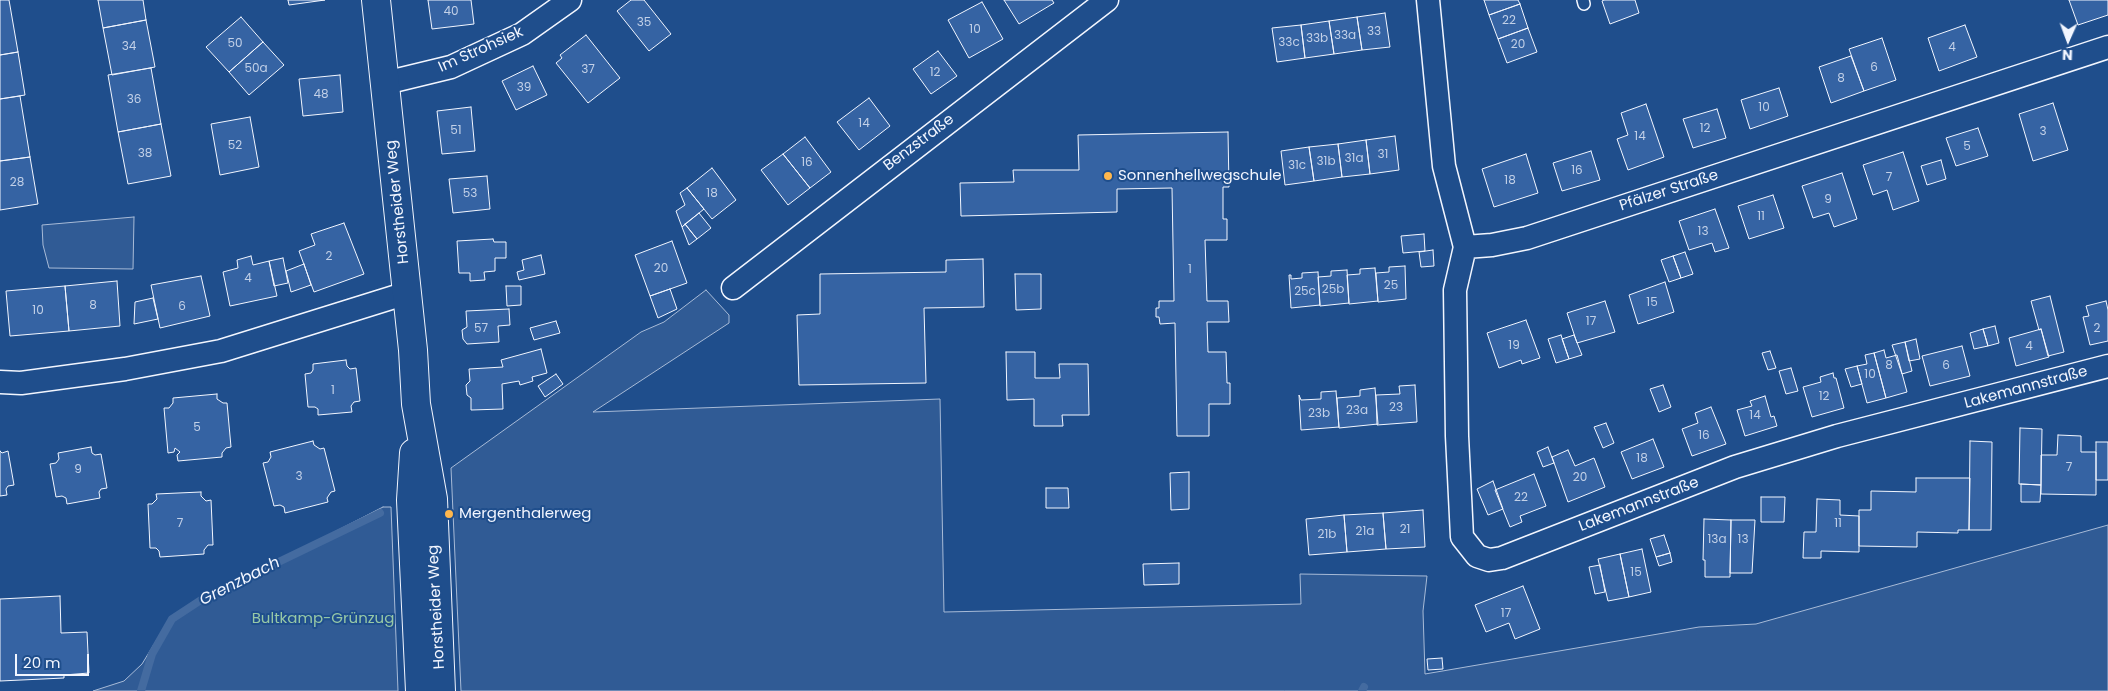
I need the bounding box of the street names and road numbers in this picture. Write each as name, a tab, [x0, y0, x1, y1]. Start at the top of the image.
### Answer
street label: Im Strohsiek	[436, 23, 526, 77]
street label: Benzstraße	[880, 111, 958, 175]
street label: Horstheider Weg	[383, 139, 413, 265]
street label: Pfälzer Straße	[1617, 167, 1721, 215]
street label: Lakemannstraße	[1962, 363, 2090, 413]
street label: Lakemannstraße	[1577, 474, 1701, 536]
street label: Horstheider Weg	[425, 544, 449, 670]

